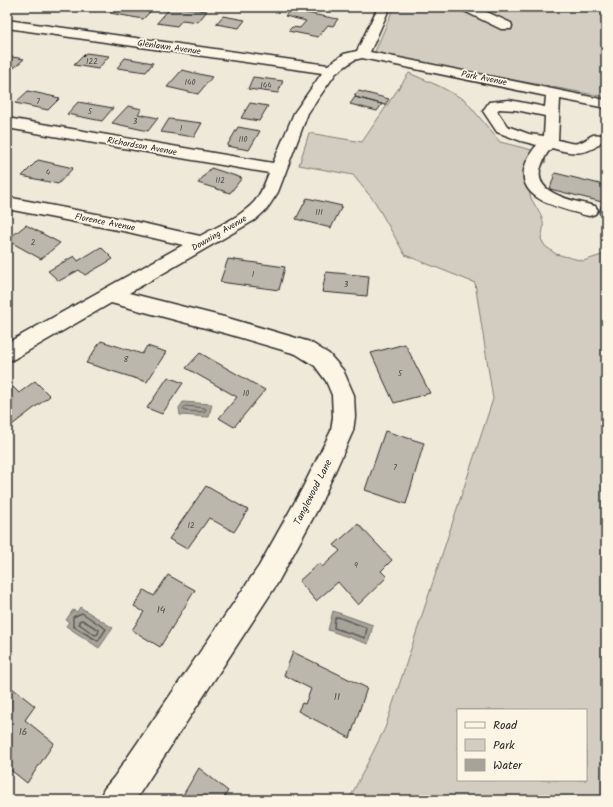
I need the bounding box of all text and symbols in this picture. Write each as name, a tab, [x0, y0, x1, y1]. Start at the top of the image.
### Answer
street label: Glenlawn Avenue	[136, 36, 202, 59]
house number: 122	[86, 55, 98, 68]
street label: Park Avenue	[460, 67, 508, 90]
house number: 140	[185, 76, 195, 89]
house number: 144	[260, 79, 272, 92]
house number: 7	[36, 95, 40, 108]
house number: 5	[88, 105, 93, 118]
house number: 3	[133, 115, 138, 128]
house number: 1	[180, 122, 183, 135]
street label: Richardson Avenue	[106, 133, 178, 160]
house number: 110	[238, 133, 248, 146]
house number: 4	[46, 166, 51, 179]
house number: 112	[215, 174, 225, 187]
house number: 111	[315, 206, 323, 219]
street label: Florence Avenue	[74, 209, 136, 236]
street label: Downing Avenue	[189, 211, 250, 255]
house number: 2	[31, 236, 36, 249]
house number: 1	[252, 268, 255, 281]
house number: 3	[344, 278, 349, 291]
house number: 8	[124, 353, 129, 366]
house number: 5	[398, 367, 403, 380]
house number: 10	[243, 387, 249, 400]
street label: Tanglewood Lane	[289, 456, 337, 528]
house number: 7	[393, 461, 397, 474]
house number: 12	[187, 519, 195, 532]
house number: 9	[354, 559, 358, 572]
house number: 14	[157, 602, 166, 618]
house number: 11	[334, 689, 340, 705]
legend	[457, 709, 587, 781]
text: Road	[493, 716, 518, 735]
house number: 16	[19, 724, 27, 740]
text: Park	[493, 736, 515, 755]
text: Water	[493, 756, 523, 775]

